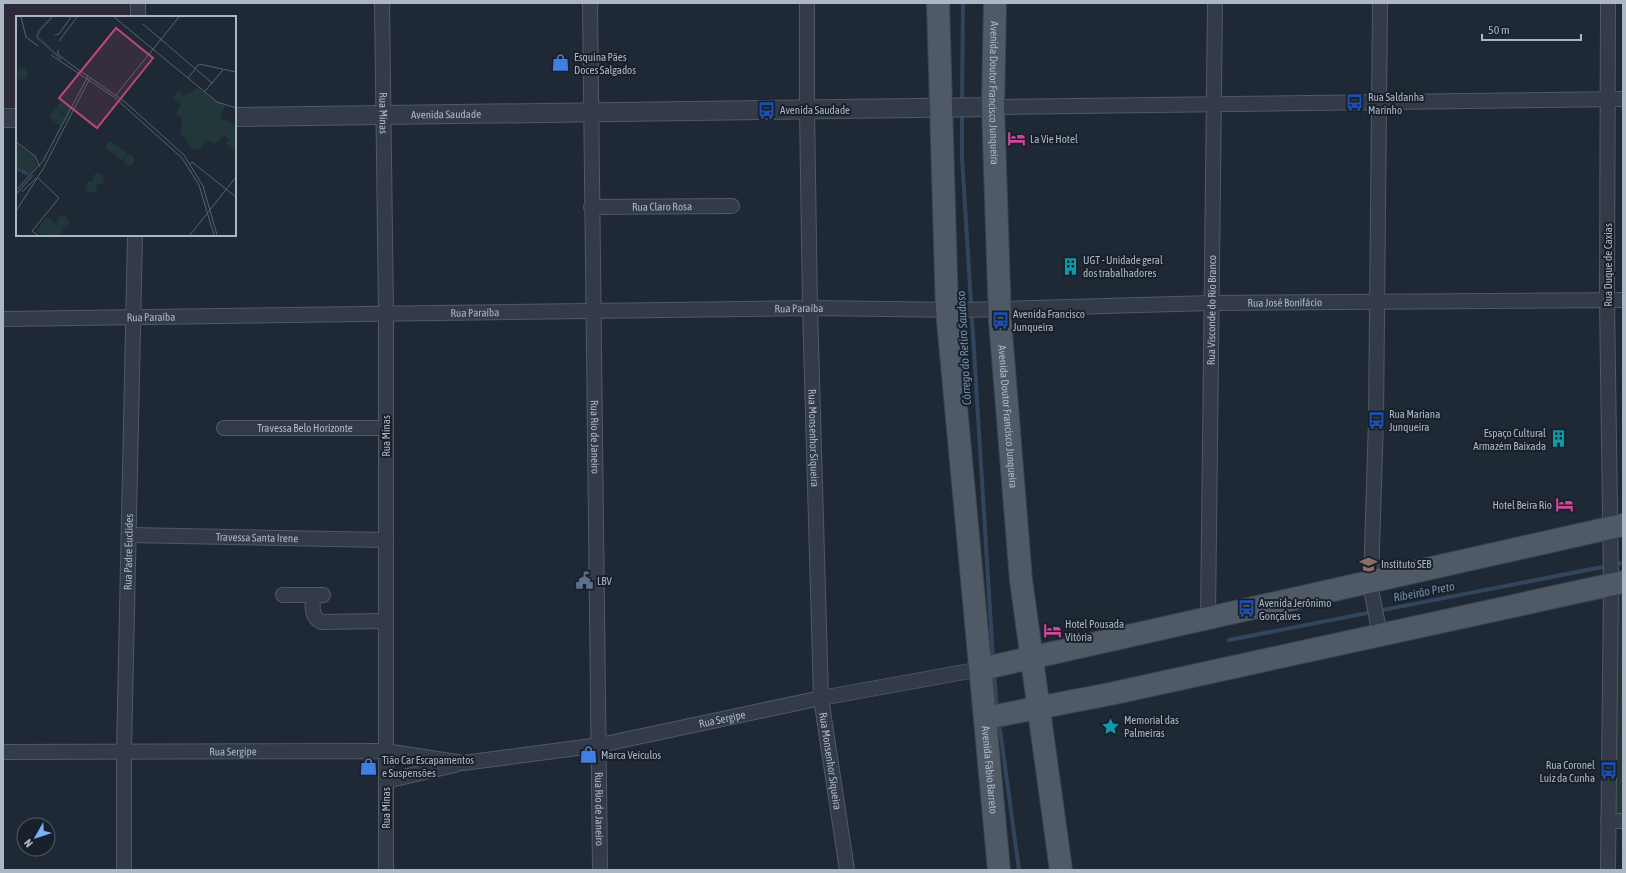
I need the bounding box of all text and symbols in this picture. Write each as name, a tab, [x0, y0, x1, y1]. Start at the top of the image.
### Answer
inset map	[16, 16, 236, 236]
scale bar	[1482, 16, 1581, 42]
street label: Avenida Doutor Francisco Junqueira	[987, 21, 1001, 165]
text: 50 m	[1488, 23, 1510, 37]
place label: Esquina Pães Doces Salgados	[574, 51, 636, 76]
shop icon: Esquina Pães Doces Salgados	[551, 53, 571, 73]
place label: Rua Saldanha Marinho	[1368, 91, 1424, 116]
street label: Rua Minas	[377, 92, 390, 134]
bus stop icon: Rua Saldanha Marinho	[1345, 93, 1365, 113]
bus stop icon: Avenida Saudade	[757, 100, 777, 120]
place label: Avenida Saudade	[780, 104, 850, 116]
street label: Avenida Saudade	[411, 108, 481, 121]
hotel icon: La Vie Hotel	[1007, 129, 1027, 149]
place label: La Vie Hotel	[1030, 133, 1078, 145]
street label: Rua Claro Rosa	[632, 200, 692, 213]
street label: Rua Duque de Caxias	[1602, 223, 1614, 307]
place label: UGT - Unidade geral dos trabalhadores	[1083, 254, 1163, 279]
street label: Rua Visconde do Rio Branco	[1205, 255, 1218, 365]
building icon: UGT - Unidade geral dos trabalhadores	[1060, 256, 1080, 276]
water label: Córrego do Retiro Saudoso	[954, 290, 974, 405]
street label: Rua José Bonifácio	[1247, 296, 1322, 309]
street label: Rua Paraíba	[774, 302, 823, 314]
street label: Rua Paraíba	[450, 306, 499, 319]
place label: Avenida Francisco Junqueira	[1013, 308, 1085, 333]
bus stop icon: Avenida Francisco Junqueira	[990, 310, 1010, 330]
street label: Rua Paraíba	[127, 311, 175, 323]
street label: Avenida Doutor Francisco Junqueira	[996, 344, 1020, 489]
street label: Rua Monsenhor Siqueira	[806, 389, 821, 487]
street label: Rua Rio de Janeiro	[589, 400, 601, 474]
place label: Rua Mariana Junqueira	[1389, 408, 1440, 433]
bus stop icon: Rua Mariana Junqueira	[1366, 410, 1386, 430]
street label: Rua Minas	[380, 415, 392, 457]
street label: Travessa Belo Horizonte	[257, 422, 353, 434]
place label: Espaço Cultural Armazém Baixada	[1473, 427, 1546, 452]
building icon: Espaço Cultural Armazém Baixada	[1549, 429, 1569, 449]
hotel icon: Hotel Beira Rio	[1555, 495, 1575, 515]
place label: Hotel Beira Rio	[1492, 499, 1552, 511]
street label: Rua Padre Euclides	[121, 514, 135, 590]
street label: Travessa Santa Irene	[216, 531, 298, 544]
school or university icon: Instituto SEB	[1358, 554, 1378, 574]
place label: Instituto SEB	[1381, 558, 1432, 570]
public building icon: LBV	[574, 571, 594, 591]
place label: LBV	[597, 575, 612, 587]
water label: Ribeirão Preto	[1392, 579, 1456, 605]
place label: Avenida Jerônimo Gonçalves	[1259, 597, 1331, 622]
bus stop icon: Avenida Jerônimo Gonçalves	[1236, 599, 1256, 619]
place label: Hotel Pousada Vitória	[1065, 618, 1124, 643]
hotel icon: Hotel Pousada Vitória	[1042, 620, 1062, 640]
street label: Rua Sergipe	[698, 708, 747, 730]
street label: Rua Monsenhor Siqueira	[817, 712, 844, 811]
place label: Memorial das Palmeiras	[1124, 714, 1179, 739]
place icon: Memorial das Palmeiras	[1101, 716, 1121, 736]
street label: Avenida Fábio Barreto	[980, 725, 1000, 814]
street label: Rua Sergipe	[209, 745, 257, 757]
shop icon: Marca Veículos	[578, 745, 598, 765]
place label: Marca Veículos	[601, 749, 661, 761]
place label: Tião Car Escapamentos e Suspensões	[382, 754, 474, 779]
shop icon: Tião Car Escapamentos e Suspensões	[359, 756, 379, 776]
place label: Rua Coronel Luiz da Cunha	[1540, 759, 1595, 784]
bus stop icon: Rua Coronel Luiz da Cunha	[1598, 761, 1618, 781]
street label: Rua Rio de Janeiro	[593, 772, 606, 846]
street label: Rua Minas	[380, 787, 392, 829]
north arrow	[16, 817, 56, 857]
text: N	[22, 837, 35, 850]

